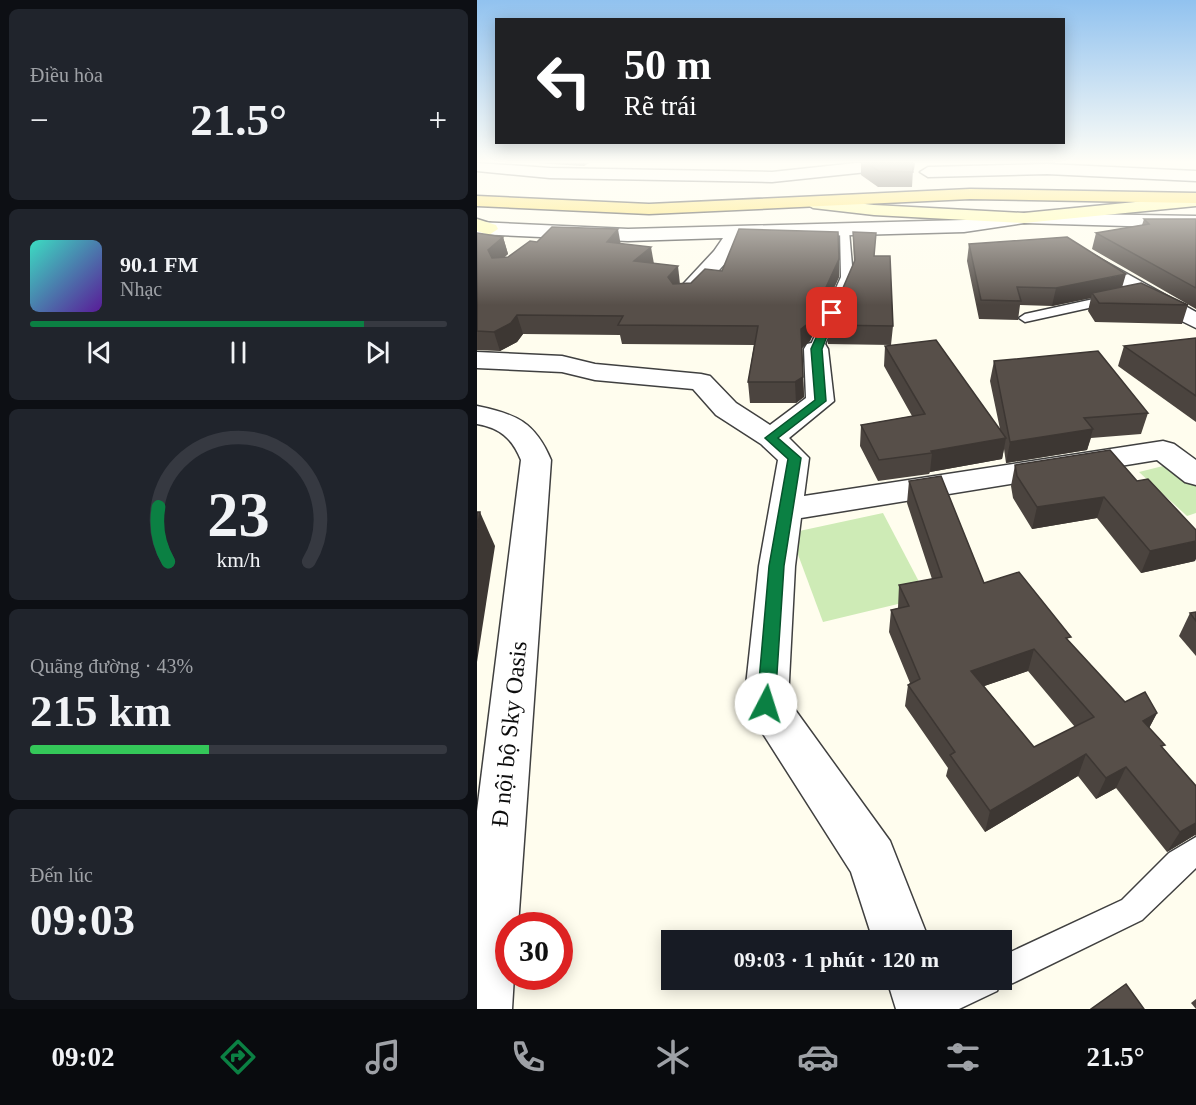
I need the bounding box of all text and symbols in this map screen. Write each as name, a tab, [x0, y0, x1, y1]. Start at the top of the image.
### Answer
icon: left	[525, 42, 603, 120]
text: 50 m	[624, 42, 712, 88]
text: Điều hòa	[30, 64, 103, 86]
text: Rẽ trái	[624, 91, 697, 121]
text: 21.5°	[190, 95, 287, 145]
text: −	[30, 102, 49, 138]
text: +	[428, 102, 447, 138]
text: 90.1 FM	[120, 252, 198, 277]
text: Nhạc	[120, 278, 162, 300]
pin	[806, 287, 857, 338]
icon: arrive	[815, 296, 848, 329]
icon: previous	[83, 336, 116, 369]
icon: pause	[222, 336, 255, 369]
icon: next	[361, 336, 394, 369]
text: 23	[207, 480, 270, 549]
text: km/h	[216, 548, 261, 572]
street label: Đ nội bộ Sky Oasis	[486, 640, 532, 828]
text: Quãng đường · 43%	[30, 655, 193, 677]
position arrow	[734, 672, 798, 736]
text: 215 km	[30, 686, 171, 736]
text: Đến lúc	[30, 864, 93, 886]
text: 09:03	[30, 895, 135, 945]
speed limit sign: 30	[495, 912, 573, 990]
text: 09:03 · 1 phút · 120 m	[734, 947, 939, 972]
icon: directions	[217, 1036, 259, 1078]
icon: music	[362, 1036, 404, 1078]
icon: phone	[507, 1036, 549, 1078]
icon: climate	[652, 1036, 694, 1078]
icon: car	[797, 1036, 839, 1078]
icon: filters	[942, 1036, 984, 1078]
text: 09:02	[51, 1042, 114, 1072]
text: 21.5°	[1086, 1042, 1145, 1072]

